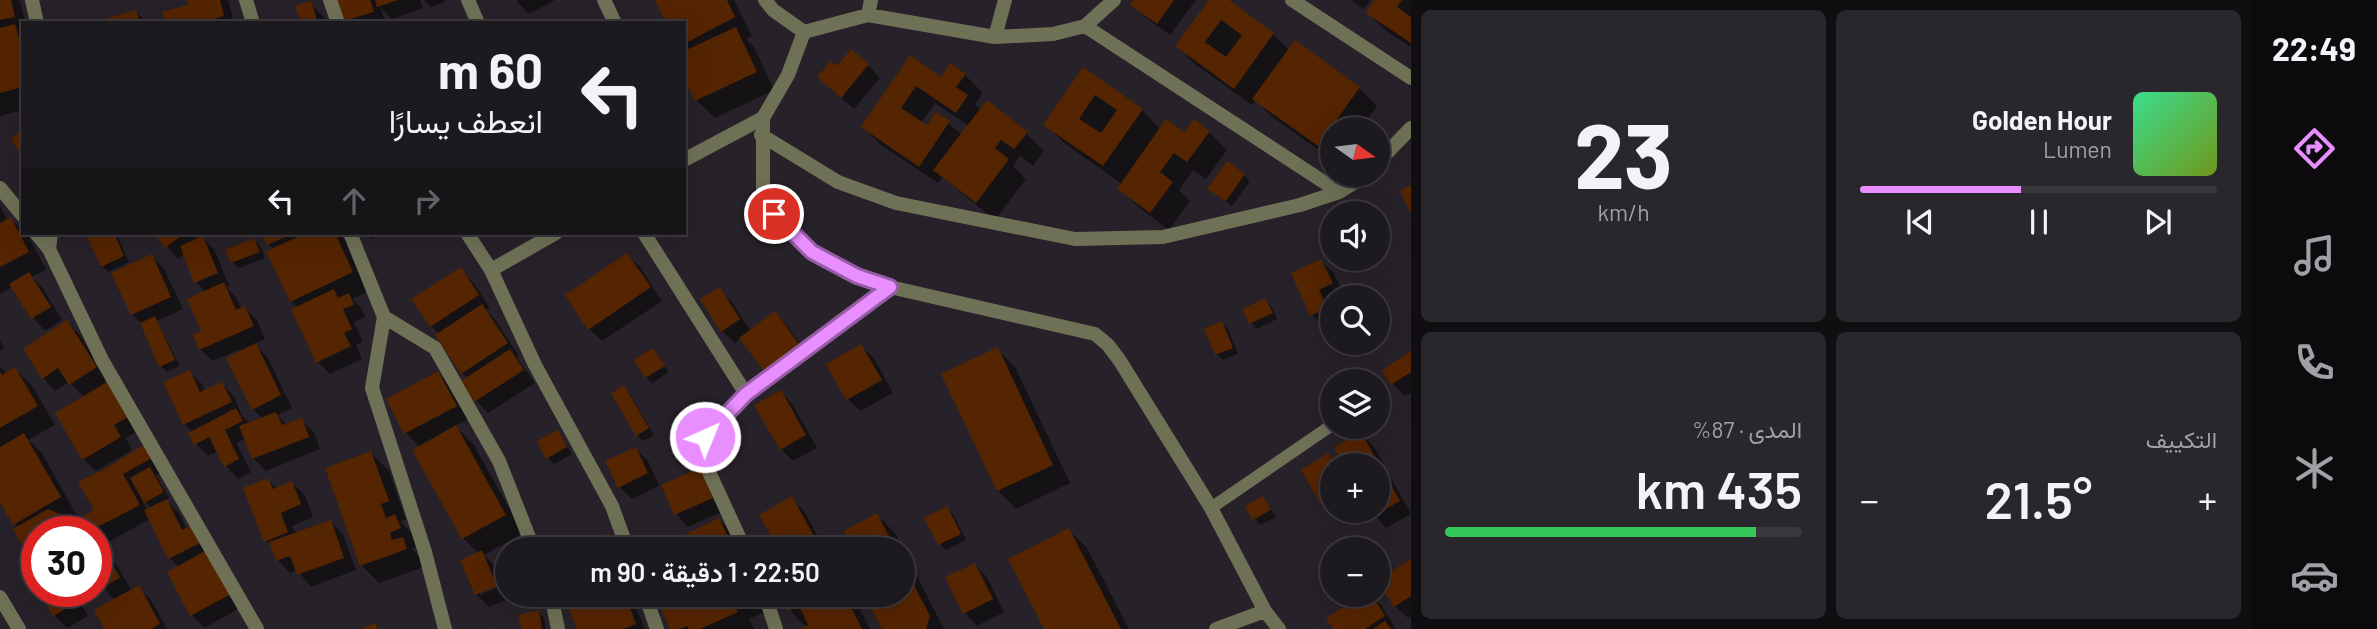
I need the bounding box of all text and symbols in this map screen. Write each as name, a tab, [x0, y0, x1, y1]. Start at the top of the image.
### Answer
text: 22:49	[2272, 29, 2356, 67]
text: 60 m	[438, 40, 543, 99]
icon: left	[567, 49, 658, 140]
text: 23	[1574, 98, 1673, 207]
text: انعطف يسارًا	[389, 101, 543, 139]
text: Golden Hour	[1972, 104, 2112, 135]
north arrow	[1320, 117, 1390, 187]
map controls	[1320, 117, 1390, 607]
icon: directions	[2290, 124, 2339, 173]
text: Lumen	[2043, 135, 2112, 163]
icon: left	[262, 182, 300, 220]
icon: ahead	[335, 182, 373, 220]
icon: right	[408, 182, 446, 220]
pin	[744, 184, 804, 244]
icon: arrive	[755, 195, 793, 233]
text: km/h	[1597, 198, 1650, 226]
button: sound	[1320, 201, 1390, 271]
icon: previous	[1901, 203, 1939, 241]
icon: pause	[2020, 203, 2058, 241]
icon: next	[2139, 203, 2177, 241]
icon: music	[2290, 231, 2339, 280]
button: search	[1320, 285, 1390, 355]
icon: phone	[2290, 338, 2339, 387]
button: layers	[1320, 369, 1390, 439]
position arrow	[668, 400, 742, 474]
text: المدى · 87%	[1692, 415, 1802, 443]
text: التكييف	[2146, 425, 2217, 453]
icon: climate	[2290, 444, 2339, 493]
button: +	[1320, 453, 1390, 523]
text: 435 km	[1636, 457, 1802, 519]
text: 21.5°	[1985, 467, 2092, 529]
text: −	[1860, 476, 1879, 522]
text: +	[2198, 476, 2217, 522]
speed limit sign: 30	[21, 516, 112, 607]
button: −	[1320, 537, 1390, 607]
icon: car	[2290, 551, 2339, 600]
text: 22:50 · 1 دقيقة · 90 m	[590, 556, 820, 587]

